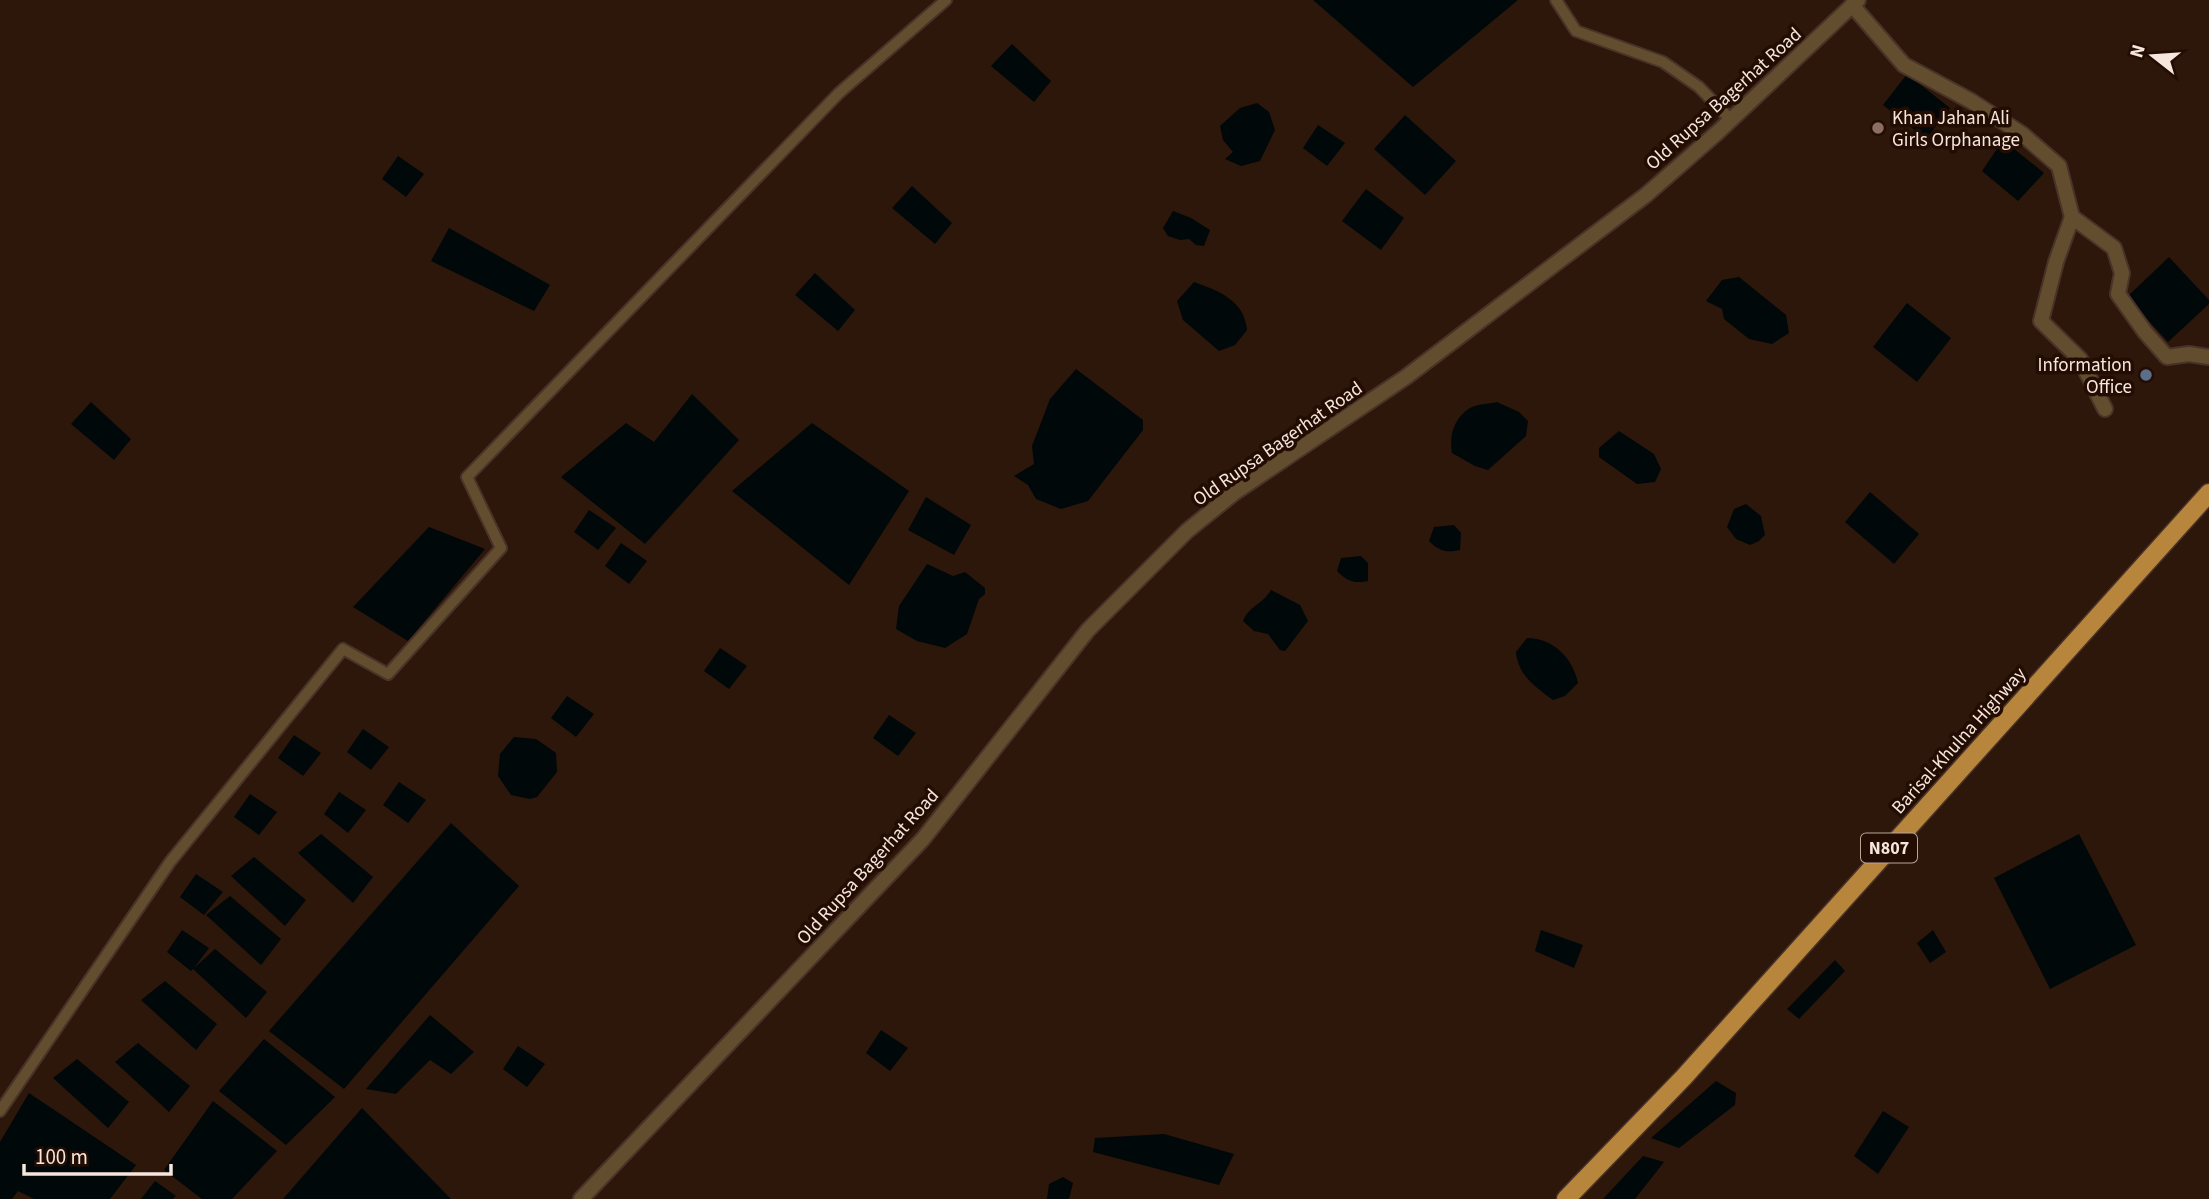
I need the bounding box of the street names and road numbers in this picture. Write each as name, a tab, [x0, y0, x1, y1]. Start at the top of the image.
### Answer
street label: Old Rupsa Bagerhat Road	[1640, 22, 1808, 177]
street label: Old Rupsa Bagerhat Road	[1188, 375, 1368, 513]
street label: Barisal-Khulna Highway	[1886, 661, 2033, 820]
street label: Old Rupsa Bagerhat Road	[791, 783, 946, 951]
road number: N807	[1861, 834, 1917, 862]

